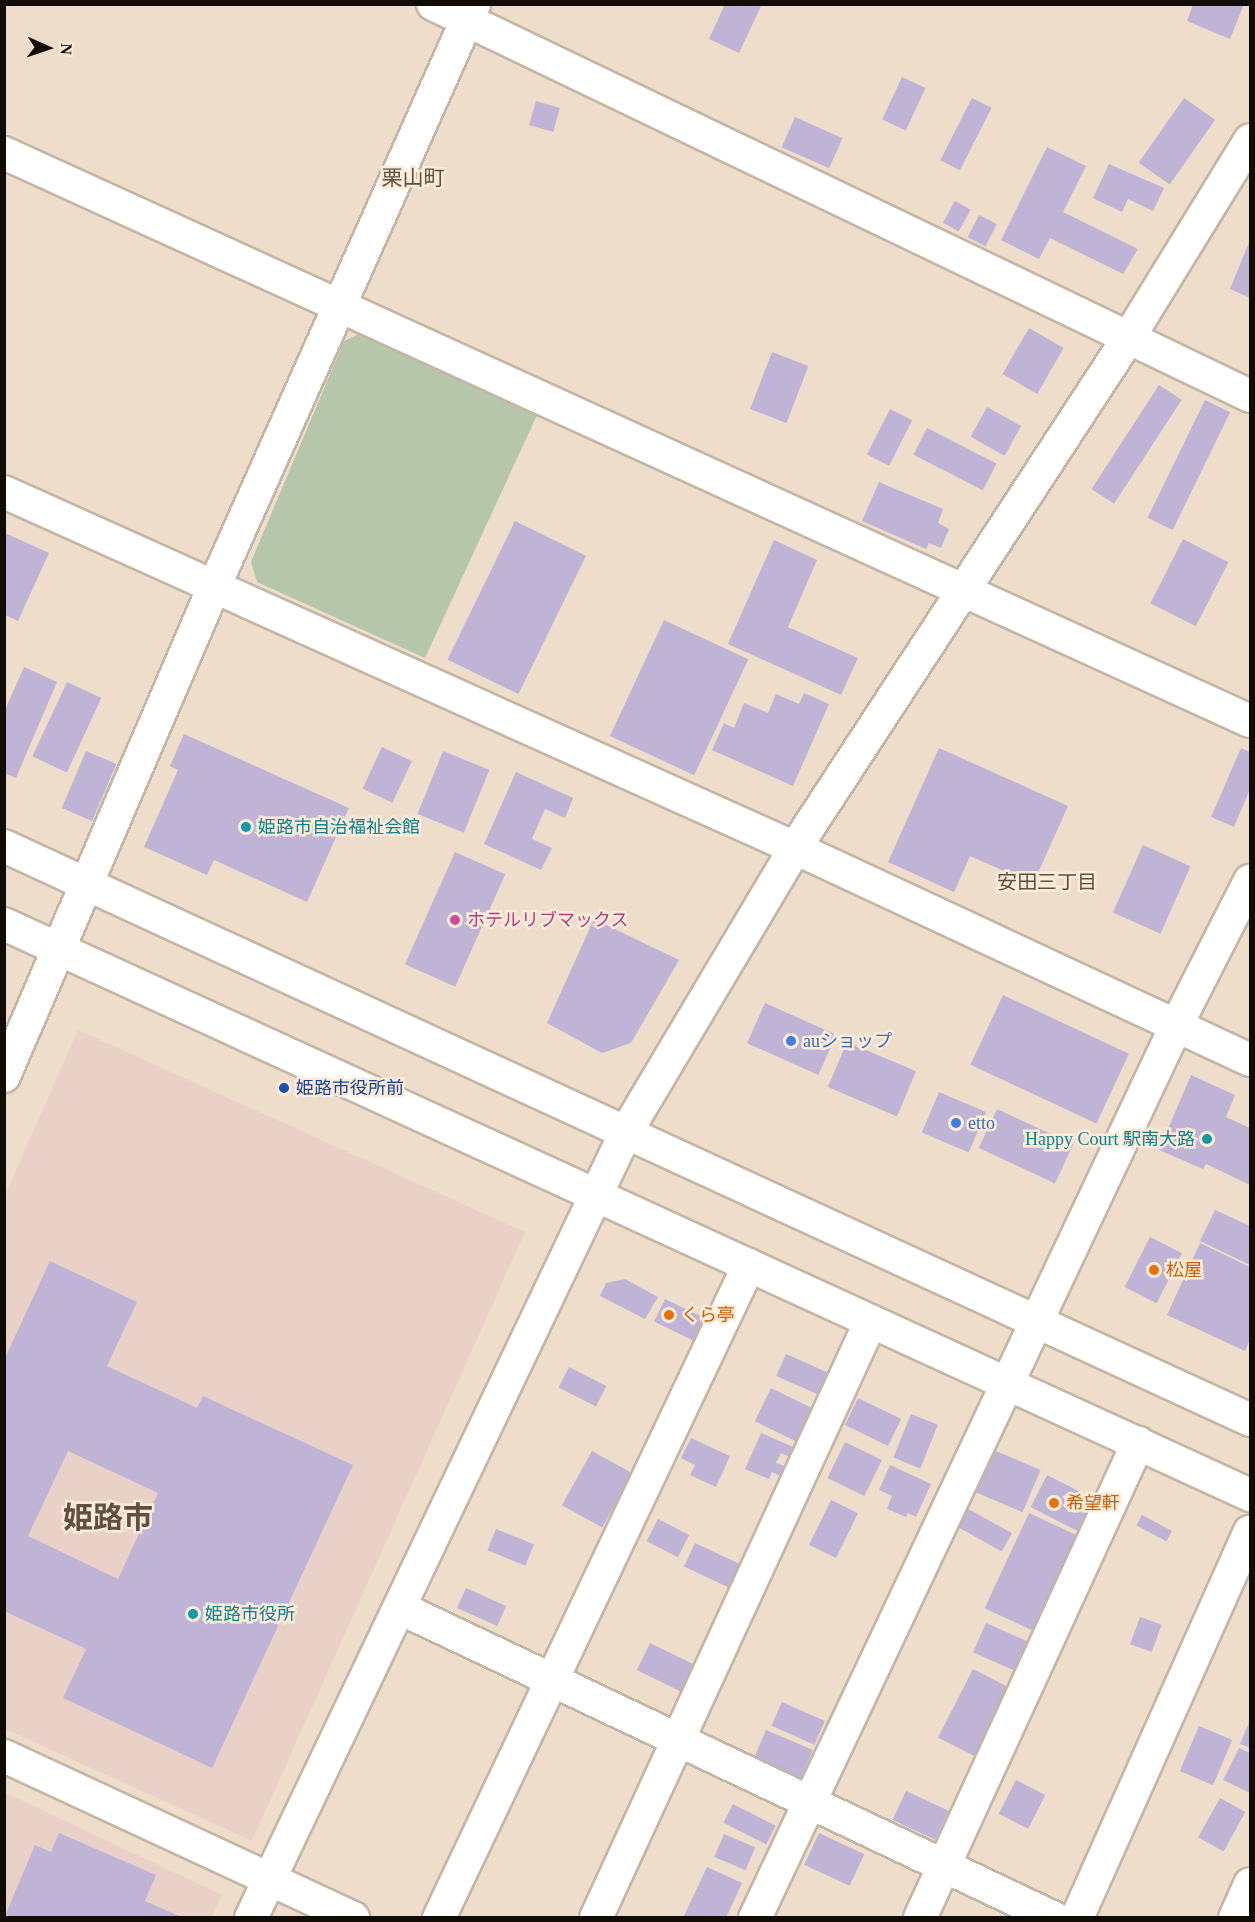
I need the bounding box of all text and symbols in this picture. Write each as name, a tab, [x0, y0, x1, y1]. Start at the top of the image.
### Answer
north arrow	[18, 18, 78, 78]
text: N	[58, 43, 75, 55]
district label: 栗山町	[382, 165, 444, 191]
place label: 姫路市自治福祉会館	[258, 816, 420, 838]
marker: 姫路市自治福祉会館	[239, 820, 253, 834]
district label: 安田三丁目	[997, 870, 1097, 894]
place label: ホテルリブマックス	[467, 909, 629, 931]
marker: ホテルリブマックス	[448, 913, 462, 927]
place label: auショップ	[803, 1030, 892, 1052]
marker: auショップ	[784, 1034, 798, 1048]
place label: 姫路市役所前	[296, 1077, 404, 1099]
marker: 姫路市役所前	[277, 1081, 291, 1095]
place label: etto	[968, 1112, 995, 1134]
marker: etto	[949, 1116, 963, 1130]
place label: Happy Court 駅南大路	[1025, 1128, 1195, 1150]
marker: Happy Court 駅南大路	[1200, 1132, 1214, 1146]
place label: 松屋	[1166, 1259, 1202, 1281]
marker: 松屋	[1147, 1263, 1161, 1277]
place label: くら亭	[681, 1304, 735, 1326]
marker: くら亭	[662, 1308, 676, 1322]
place label: 希望軒	[1066, 1492, 1120, 1514]
marker: 希望軒	[1047, 1496, 1061, 1510]
district label: 姫路市	[63, 1500, 153, 1536]
place label: 姫路市役所	[205, 1603, 295, 1625]
marker: 姫路市役所	[186, 1607, 200, 1621]

